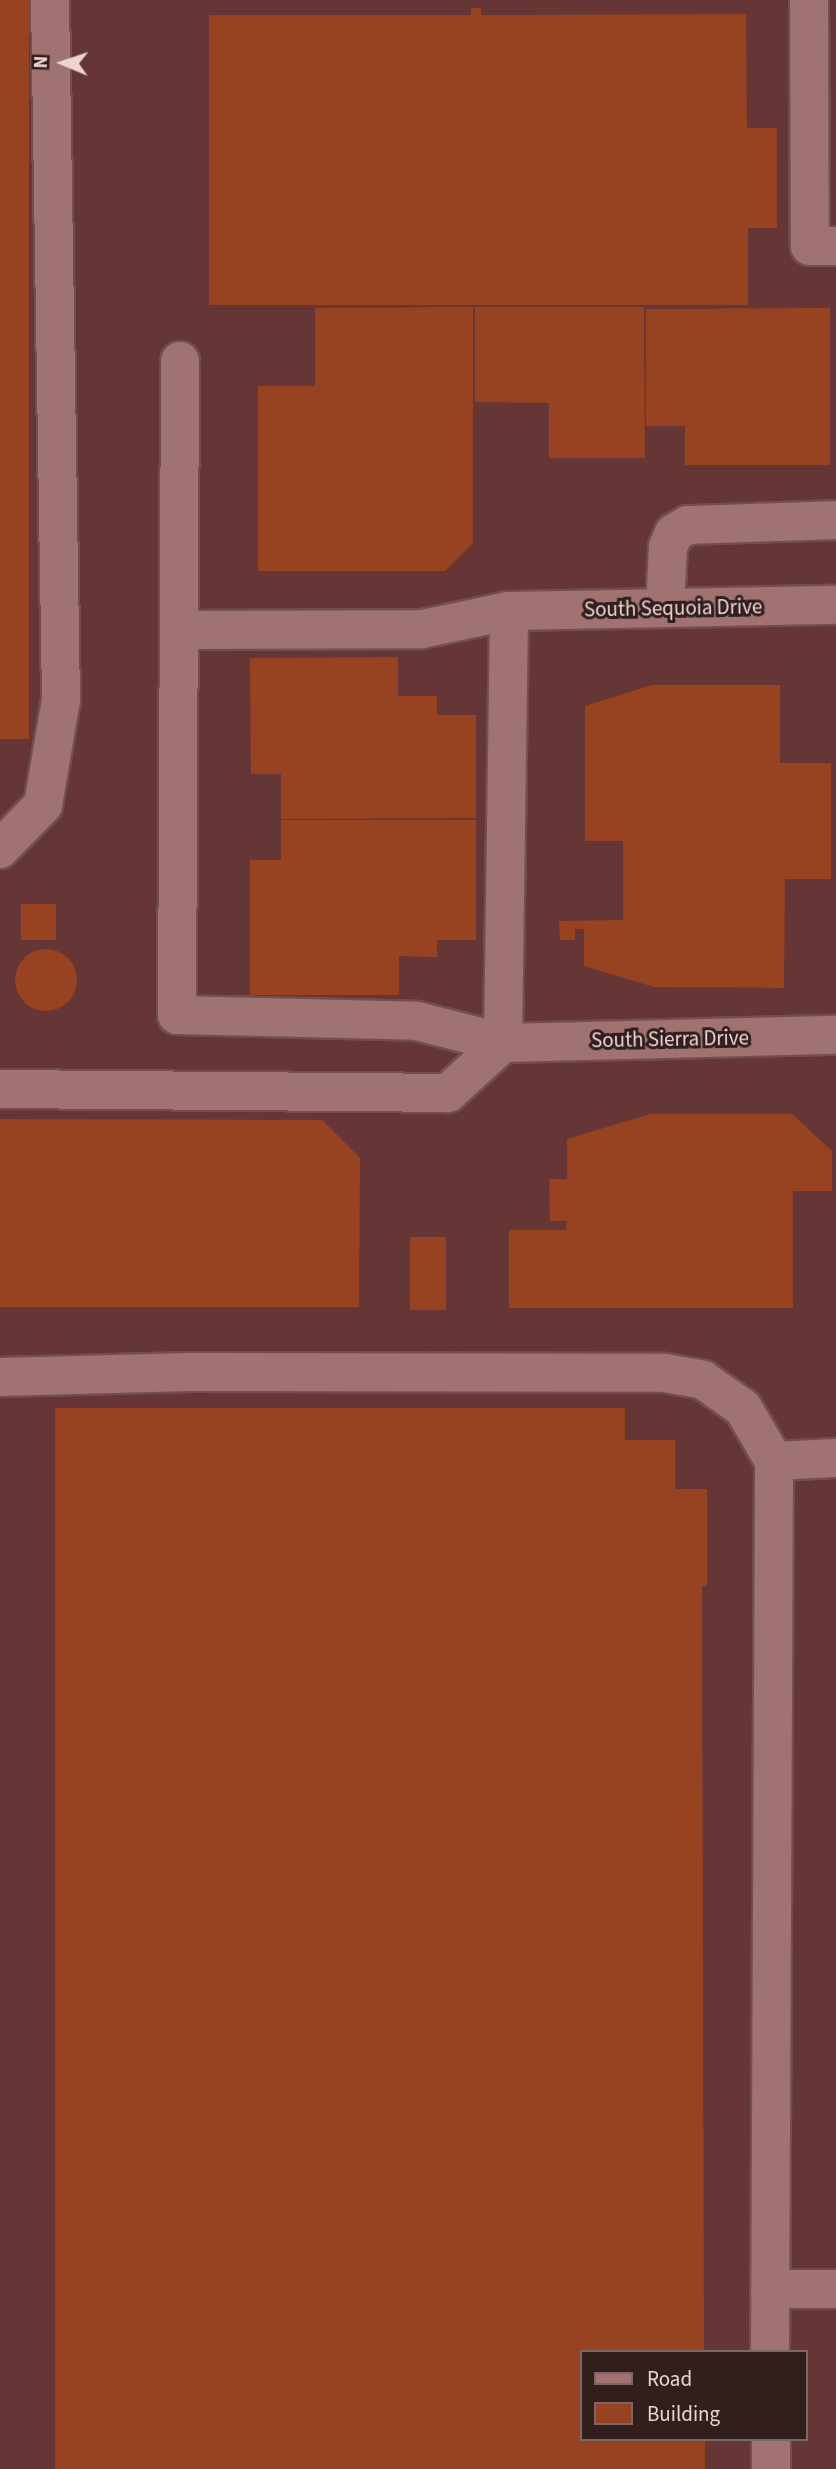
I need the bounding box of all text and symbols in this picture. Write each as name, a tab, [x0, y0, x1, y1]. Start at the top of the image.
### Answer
north arrow	[28, 28, 98, 98]
text: N	[28, 55, 55, 69]
street label: South Sequoia Drive	[584, 594, 762, 622]
street label: South Sierra Drive	[591, 1025, 749, 1053]
legend	[580, 2350, 808, 2441]
text: Road	[647, 2364, 692, 2394]
text: Building	[647, 2399, 720, 2429]

